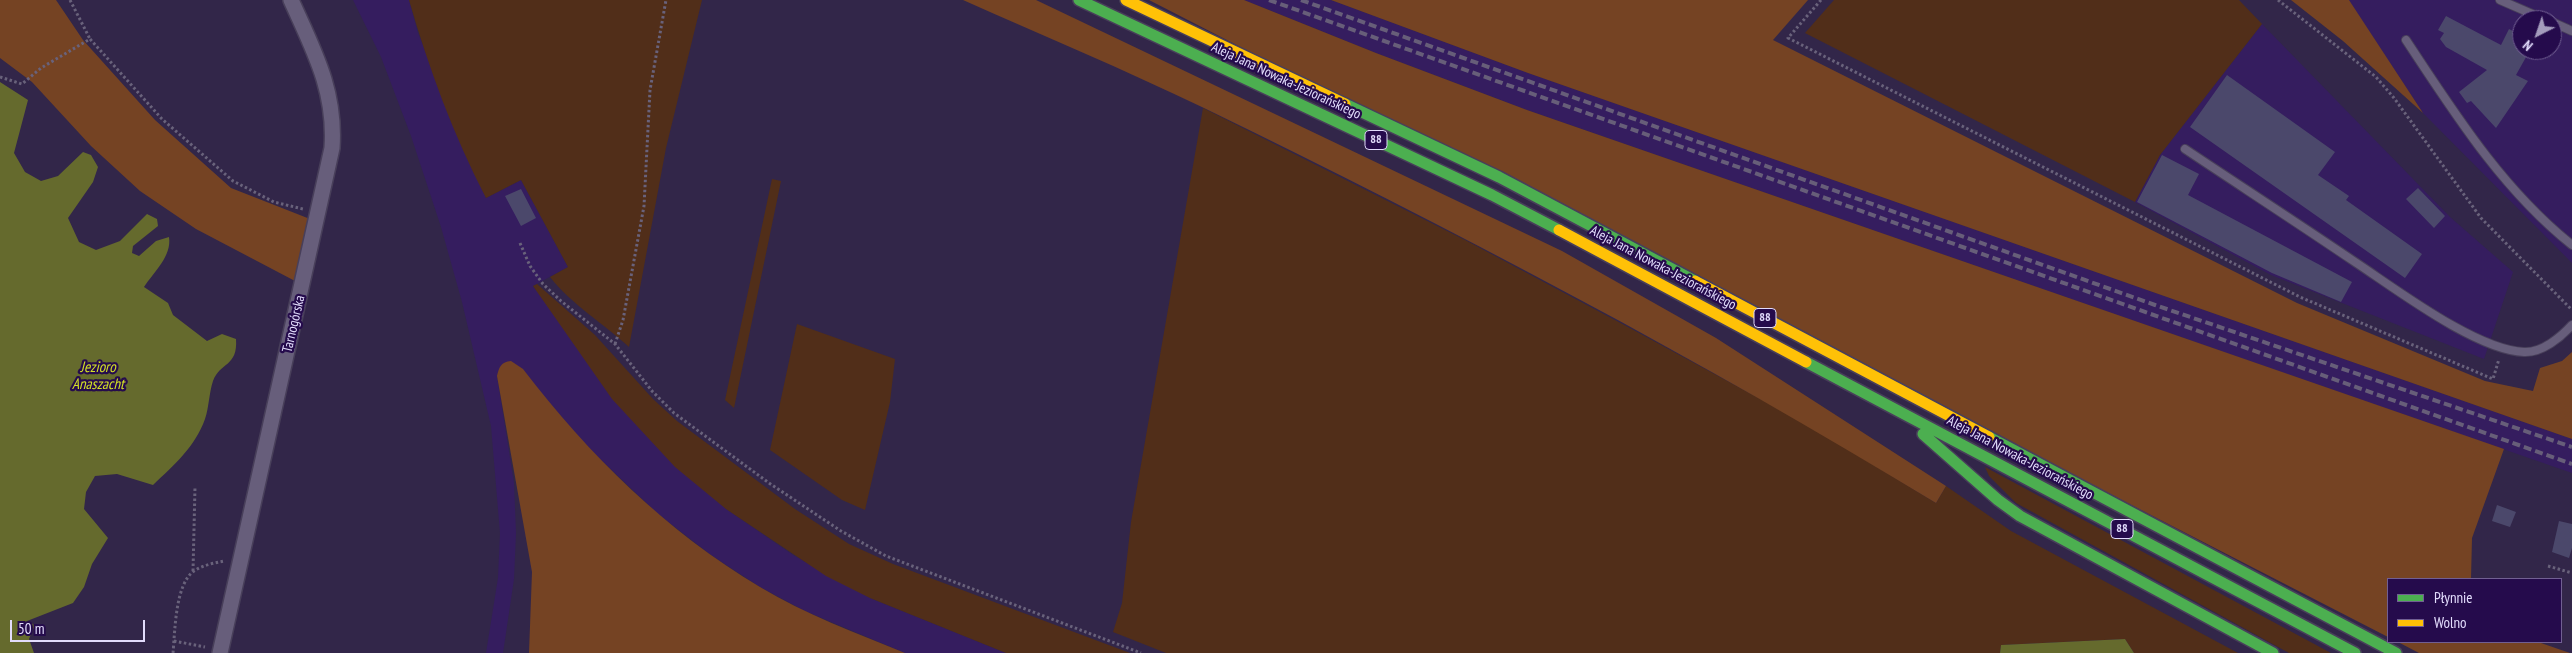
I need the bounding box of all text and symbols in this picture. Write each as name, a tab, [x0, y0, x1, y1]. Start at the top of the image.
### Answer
north arrow	[2512, 10, 2562, 60]
text: N	[2519, 36, 2537, 55]
street label: Aleja Jana Nowaka-Jeziorańskiego	[1209, 39, 1363, 123]
road number: 88	[1365, 130, 1387, 150]
street label: Aleja Jana Nowaka-Jeziorańskiego	[1587, 222, 1739, 314]
street label: Tarnogórska	[279, 294, 309, 354]
road number: 88	[1754, 308, 1776, 328]
water label: Jezioro Anaszacht	[72, 359, 124, 394]
street label: Aleja Jana Nowaka-Jeziorańskiego	[1944, 412, 2096, 504]
road number: 88	[2111, 520, 2133, 538]
legend	[2387, 578, 2562, 643]
text: Płynnie	[2434, 588, 2473, 607]
scale bar	[12, 610, 148, 642]
text: Wolno	[2434, 613, 2467, 632]
text: 50 m	[18, 619, 44, 638]

